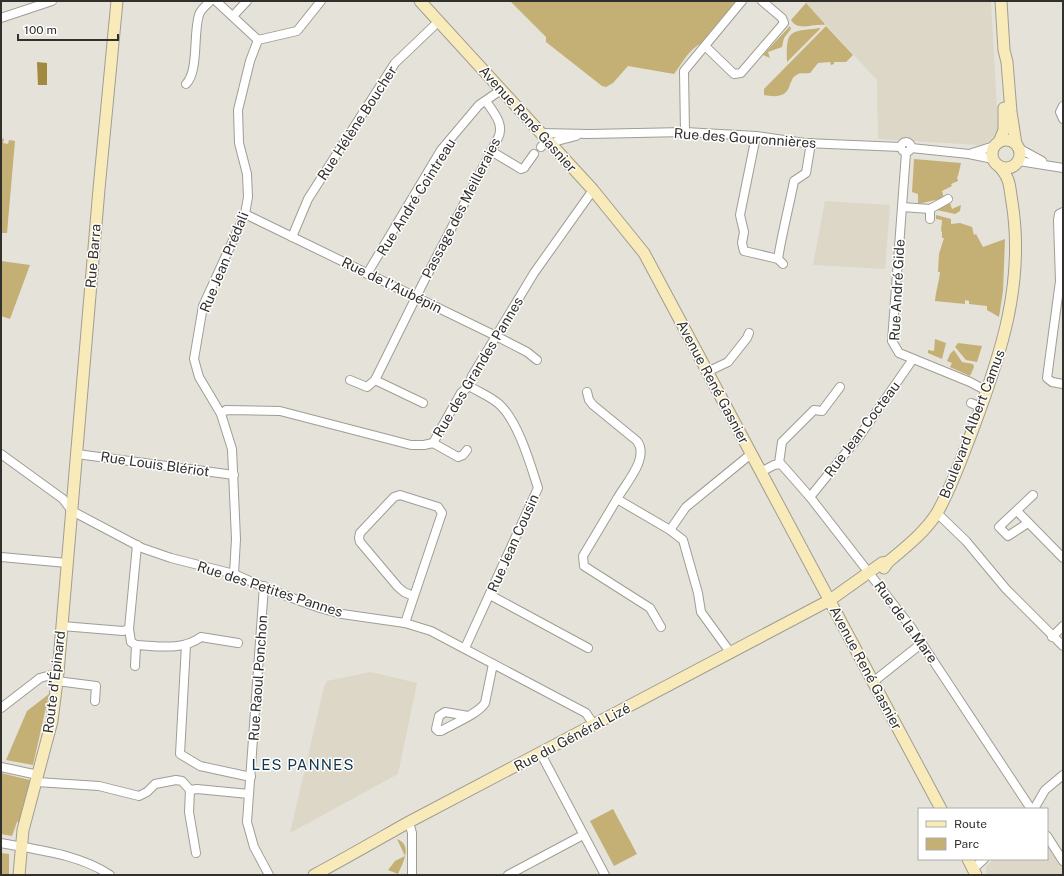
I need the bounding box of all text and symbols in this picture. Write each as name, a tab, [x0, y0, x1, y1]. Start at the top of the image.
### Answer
scale bar	[18, 16, 118, 42]
text: 100 m	[24, 23, 57, 37]
street label: Avenue René Gasnier	[476, 62, 580, 176]
street label: Rue Hélène Boucher	[314, 63, 400, 183]
street label: Rue des Gouronnières	[673, 125, 817, 151]
street label: Rue André Cointreau	[373, 135, 459, 259]
street label: Passage des Meilleraies	[419, 135, 503, 281]
street label: Rue Jean Prédali	[197, 209, 251, 315]
street label: Rue Barra	[82, 223, 104, 289]
street label: Rue André Gide	[886, 239, 908, 341]
street label: Rue de l'Aubépin	[339, 254, 445, 316]
street label: Rue des Grandes Pannes	[430, 294, 526, 440]
street label: Avenue René Gasnier	[674, 317, 752, 447]
street label: Boulevard Albert Camus	[936, 347, 1008, 501]
street label: Rue Jean Cocteau	[821, 378, 903, 480]
street label: Rue Louis Blériot	[100, 448, 210, 480]
street label: Rue Jean Cousin	[484, 492, 542, 594]
street label: Rue des Petites Pannes	[195, 558, 345, 620]
street label: Rue de la Mare	[871, 578, 941, 666]
street label: Avenue René Gasnier	[827, 603, 905, 733]
street label: Rue Raoul Ponchon	[246, 615, 270, 741]
street label: Route d'Épinard	[39, 630, 68, 734]
street label: Rue du Général Lizé	[511, 700, 633, 774]
district label: LES PANNES	[251, 756, 355, 773]
legend	[918, 808, 1048, 860]
text: Route	[954, 817, 987, 831]
text: Parc	[954, 837, 979, 851]

